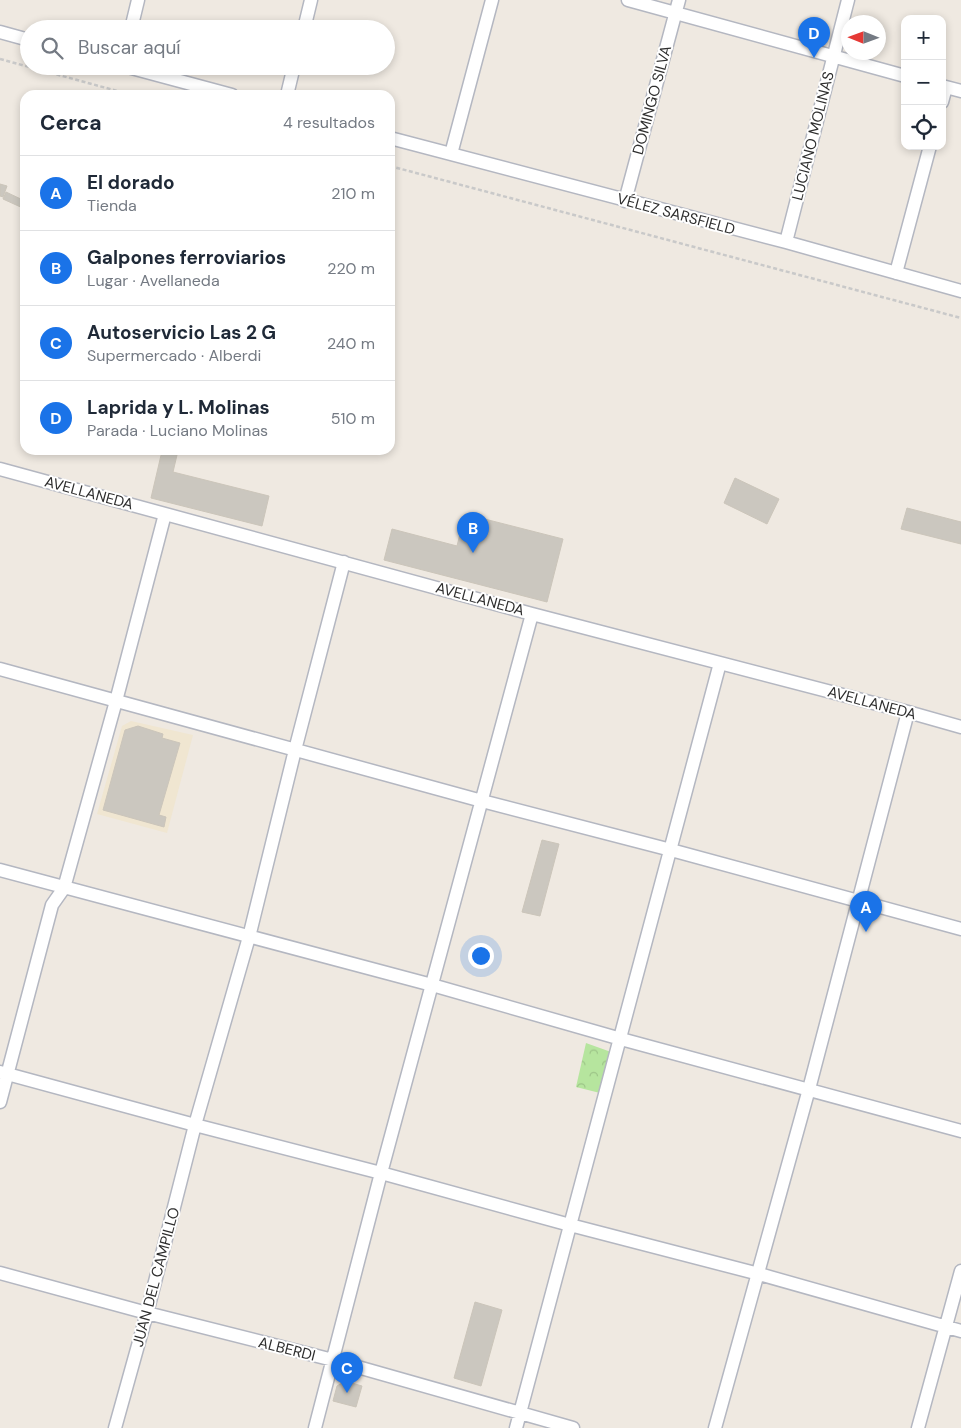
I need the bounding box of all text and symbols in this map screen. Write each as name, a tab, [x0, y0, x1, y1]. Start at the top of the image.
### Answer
north arrow	[841, 15, 886, 60]
map controls	[901, 15, 946, 150]
button: +	[901, 15, 946, 60]
pin: D	[798, 17, 830, 58]
search box	[20, 20, 395, 75]
icon: search	[38, 34, 66, 62]
text: Buscar aquí	[78, 35, 181, 60]
street label: DOMINGO SILVA	[628, 43, 676, 157]
button: −	[901, 60, 946, 105]
street label: LUCIANO MOLINAS	[787, 69, 839, 203]
button: locate	[901, 105, 946, 150]
text: Cerca	[40, 109, 102, 137]
text: 4 resultados	[283, 112, 375, 133]
text: El dorado	[87, 170, 175, 195]
text: A	[50, 183, 62, 204]
text: 210 m	[331, 183, 375, 204]
street label: VÉLEZ SARSFIELD	[615, 189, 737, 239]
text: Tienda	[87, 195, 137, 216]
text: Galpones ferroviarios	[87, 245, 286, 270]
text: B	[51, 258, 61, 279]
text: 220 m	[327, 258, 375, 279]
text: Lugar · Avellaneda	[87, 270, 220, 291]
text: Autoservicio Las 2 G	[87, 320, 276, 345]
text: C	[50, 333, 62, 354]
text: 240 m	[327, 333, 375, 354]
text: Supermercado · Alberdi	[87, 345, 261, 366]
text: Laprida y L. Molinas	[87, 395, 270, 420]
text: D	[50, 408, 62, 429]
text: 510 m	[331, 408, 375, 429]
text: Parada · Luciano Molinas	[87, 420, 268, 441]
street label: AVELLANEDA	[42, 472, 136, 514]
pin: B	[457, 512, 489, 553]
street label: AVELLANEDA	[433, 578, 527, 620]
street label: AVELLANEDA	[825, 682, 919, 724]
pin: A	[850, 891, 882, 932]
your location	[468, 943, 494, 969]
street label: JUAN DEL CAMPILLO	[128, 1205, 184, 1349]
street label: ALBERDI	[256, 1332, 318, 1366]
pin: C	[331, 1352, 363, 1393]

